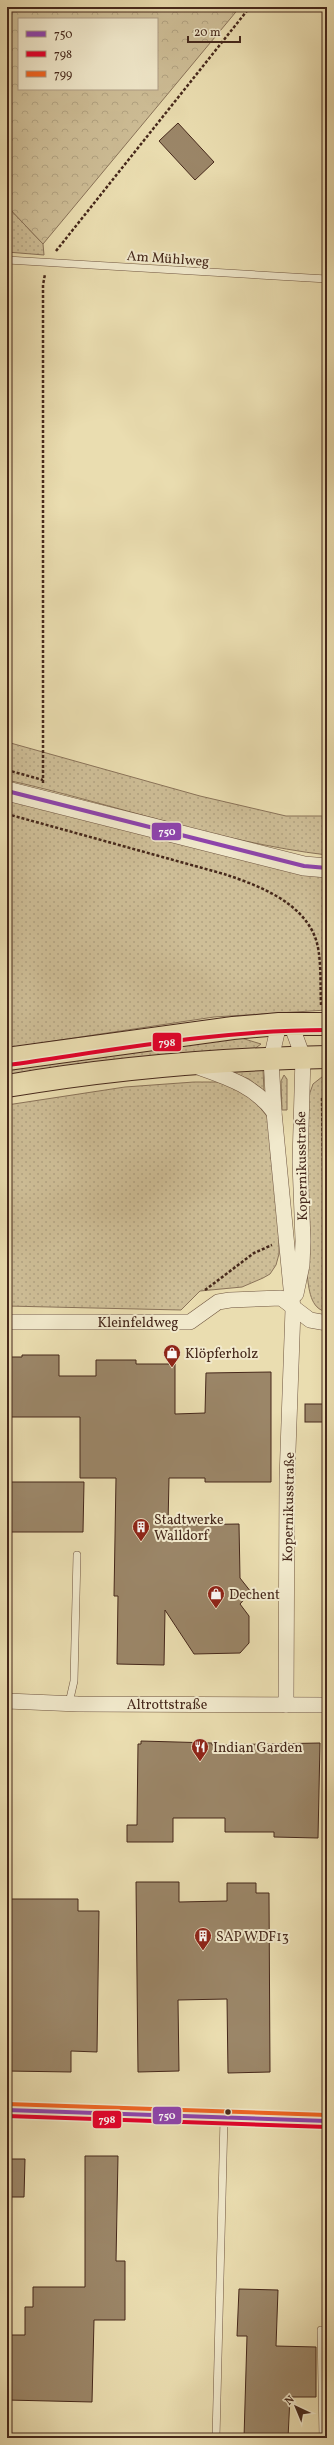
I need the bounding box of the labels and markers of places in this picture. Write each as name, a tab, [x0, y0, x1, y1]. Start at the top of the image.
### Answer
shop icon: Klöpferholz	[162, 1343, 182, 1368]
place label: Klöpferholz	[185, 1345, 258, 1364]
place label: Stadtwerke Walldorf	[154, 1511, 224, 1546]
building icon: Stadtwerke Walldorf	[131, 1517, 151, 1542]
shop icon: Dechent	[206, 1584, 226, 1609]
place label: Dechent	[229, 1586, 280, 1605]
restaurant icon: Indian Garden	[190, 1737, 210, 1762]
place label: Indian Garden	[213, 1739, 303, 1758]
building icon: SAP WDF13	[193, 1926, 213, 1951]
place label: SAP WDF13	[216, 1928, 289, 1947]
unlabelled marker	[223, 2107, 233, 2117]

